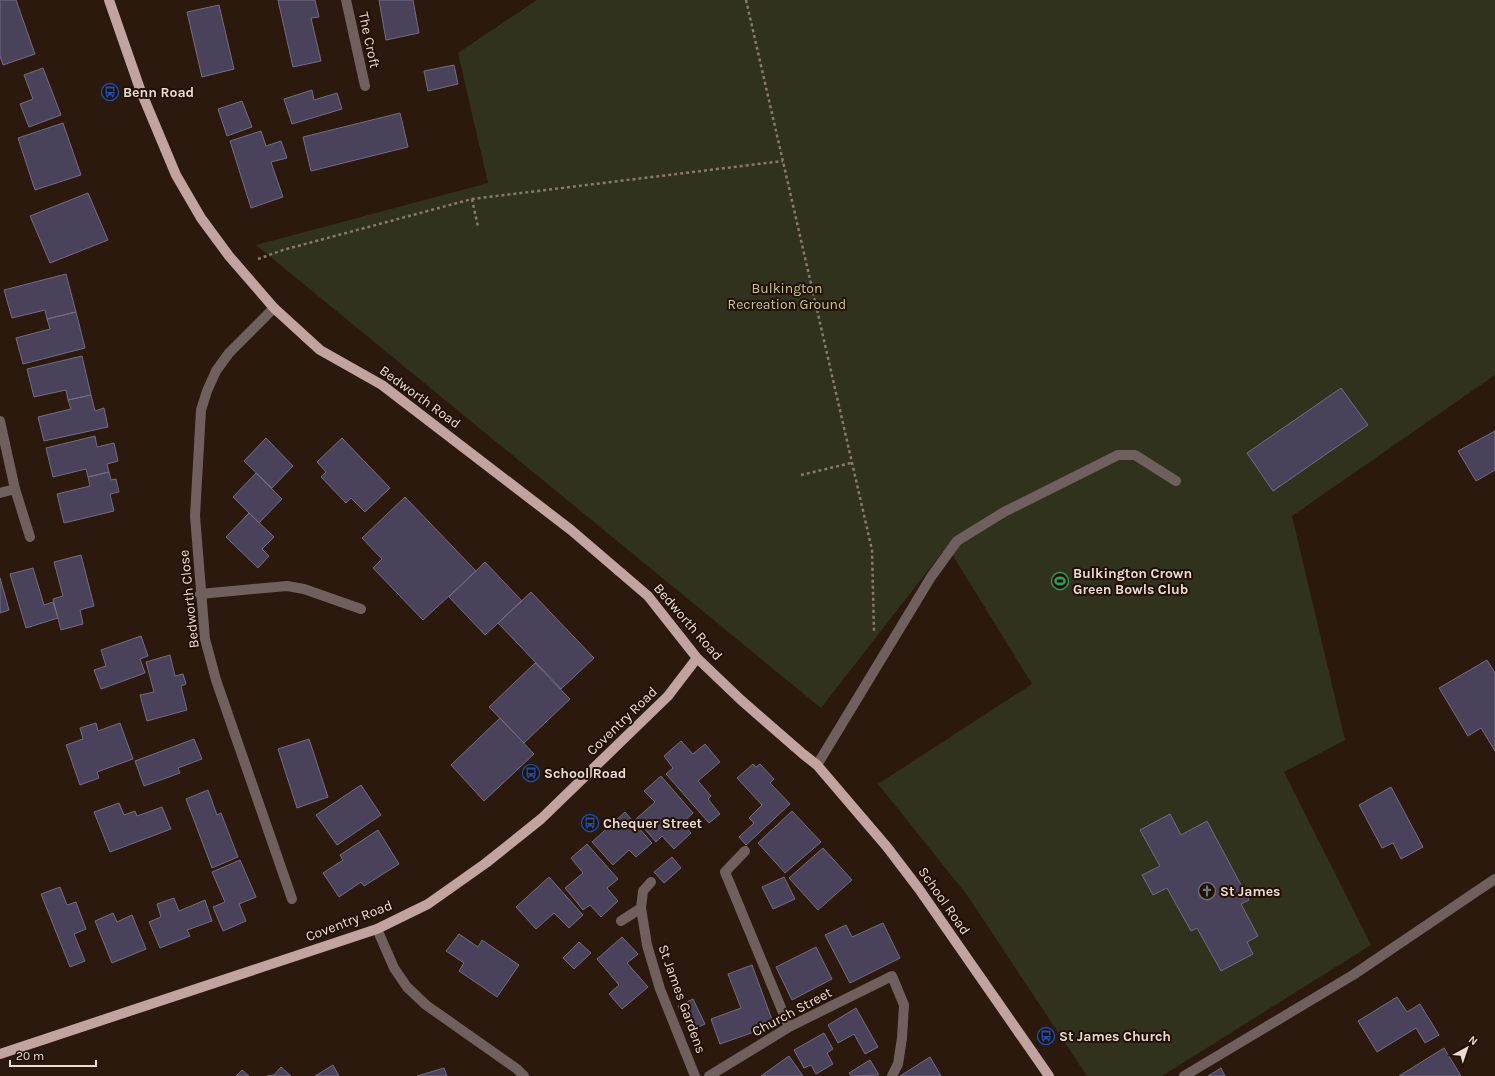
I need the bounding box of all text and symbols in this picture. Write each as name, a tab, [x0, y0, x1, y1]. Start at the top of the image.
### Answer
street label: The Croft	[355, 10, 383, 70]
bus stop icon: Benn Road	[100, 82, 120, 102]
place label: Benn Road	[123, 84, 194, 101]
park label: Bulkington Recreation Ground	[728, 280, 846, 313]
street label: Bedworth Road	[376, 362, 464, 432]
street label: Bedworth Close	[175, 549, 203, 649]
place label: Bulkington Crown Green Bowls Club	[1073, 565, 1192, 598]
sports icon: Bulkington Crown Green Bowls Club	[1050, 571, 1070, 591]
street label: Bedworth Road	[650, 580, 726, 664]
street label: Coventry Road	[583, 683, 661, 759]
bus stop icon: School Road	[521, 763, 541, 783]
place label: School Road	[544, 765, 626, 782]
bus stop icon: Chequer Street	[580, 813, 600, 833]
place label: Chequer Street	[603, 815, 703, 832]
street label: School Road	[914, 864, 974, 938]
church icon: St James	[1197, 881, 1217, 901]
place label: St James	[1220, 883, 1280, 900]
street label: Coventry Road	[303, 897, 395, 945]
street label: St James Gardens	[654, 942, 710, 1056]
street label: Church Street	[749, 984, 835, 1040]
bus stop icon: St James Church	[1036, 1026, 1056, 1046]
place label: St James Church	[1059, 1028, 1171, 1045]
north arrow	[1447, 1028, 1487, 1068]
text: N	[1466, 1033, 1480, 1048]
scale bar	[10, 1042, 96, 1068]
text: 20 m	[16, 1049, 44, 1063]

